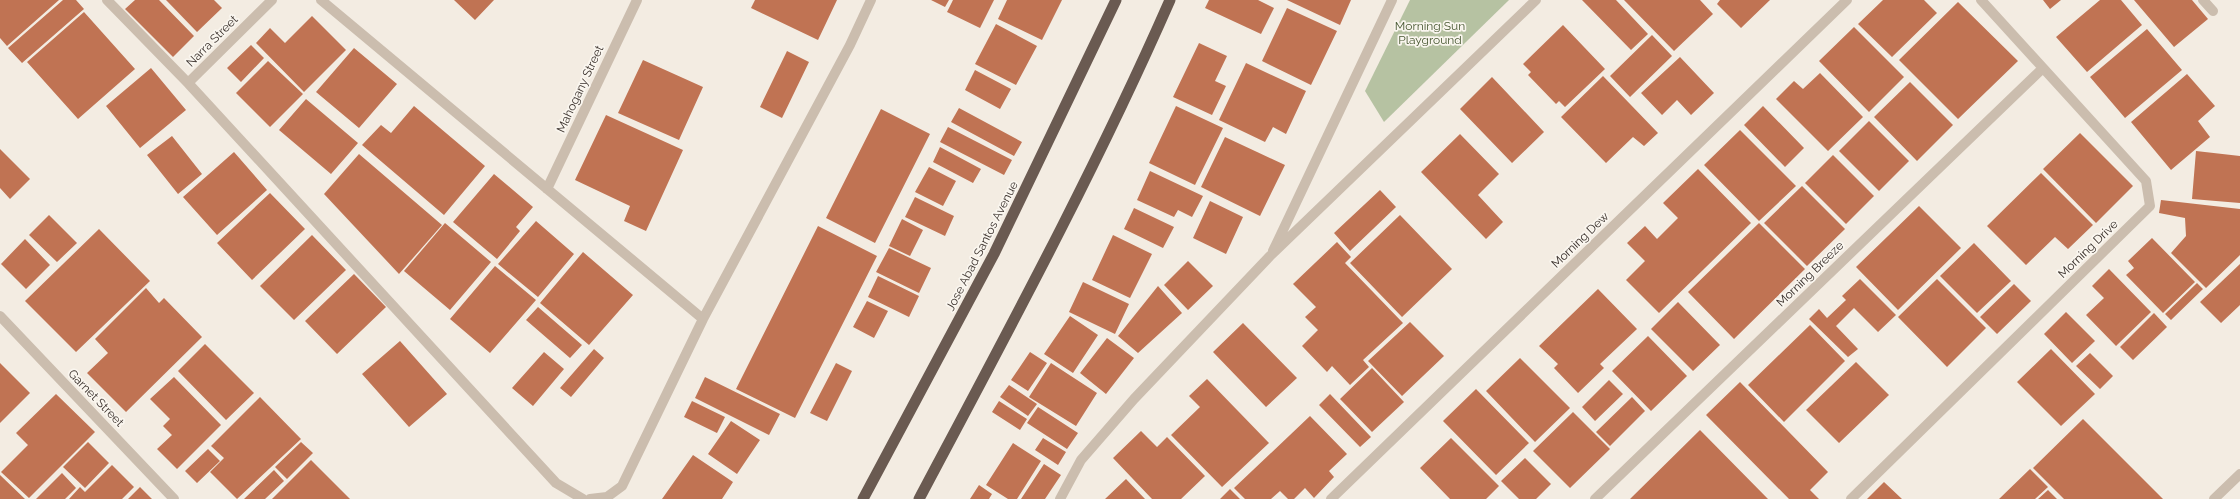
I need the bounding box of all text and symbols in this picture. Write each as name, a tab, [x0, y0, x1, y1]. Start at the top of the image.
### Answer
street label: Narra Street	[183, 12, 241, 70]
park label: Morning Sun Playground	[1395, 19, 1465, 47]
street label: Mahogany Street	[554, 43, 606, 135]
street label: Jose Abad Santos Avenue	[943, 179, 1021, 313]
street label: Morning Dew	[1548, 209, 1612, 271]
street label: Morning Drive	[2055, 217, 2121, 281]
street label: Morning Breeze	[1774, 239, 1846, 309]
street label: Garnet Street	[65, 367, 127, 429]

